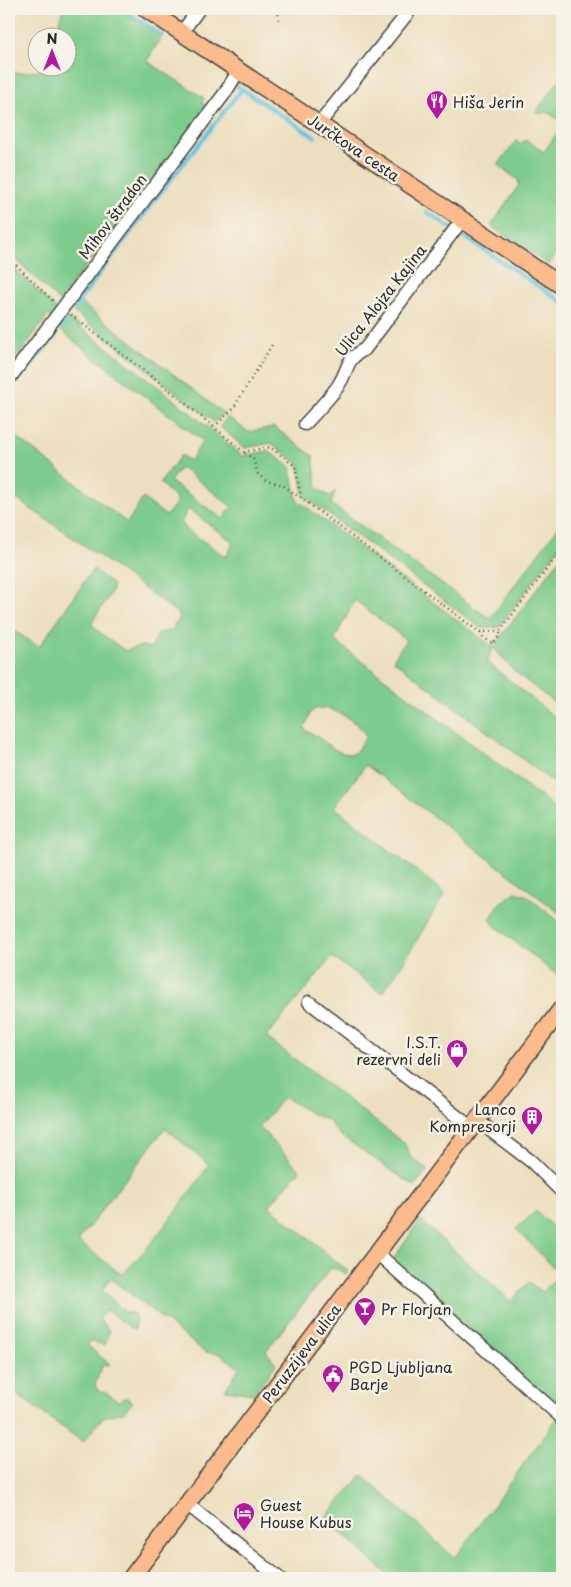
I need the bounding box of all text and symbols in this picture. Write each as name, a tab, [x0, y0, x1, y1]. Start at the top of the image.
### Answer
north arrow	[28, 28, 78, 78]
text: N	[46, 28, 58, 49]
restaurant icon: Hiša Jerin	[425, 89, 449, 120]
place label: Hiša Jerin	[453, 90, 524, 113]
street label: Jurčkova cesta	[303, 108, 405, 187]
street label: Mihov štradon	[72, 169, 152, 263]
street label: Ulica Alojza Kajina	[329, 239, 431, 361]
place label: I.S.T. rezervni deli	[356, 1030, 441, 1070]
shop icon: I.S.T. rezervni deli	[445, 1038, 469, 1069]
place label: Lanco Kompresorji	[430, 1097, 516, 1137]
building icon: Lanco Kompresorji	[520, 1105, 544, 1136]
bar icon: Pr Florjan	[353, 1296, 377, 1327]
place label: Pr Florjan	[381, 1297, 451, 1320]
street label: Peruzzijeva ulica	[256, 1298, 346, 1408]
place label: PGD Ljubljana Barje	[349, 1355, 453, 1395]
public building icon: PGD Ljubljana Barje	[321, 1363, 345, 1394]
place label: Guest House Kubus	[260, 1493, 352, 1533]
hotel icon: Guest House Kubus	[232, 1501, 256, 1532]

